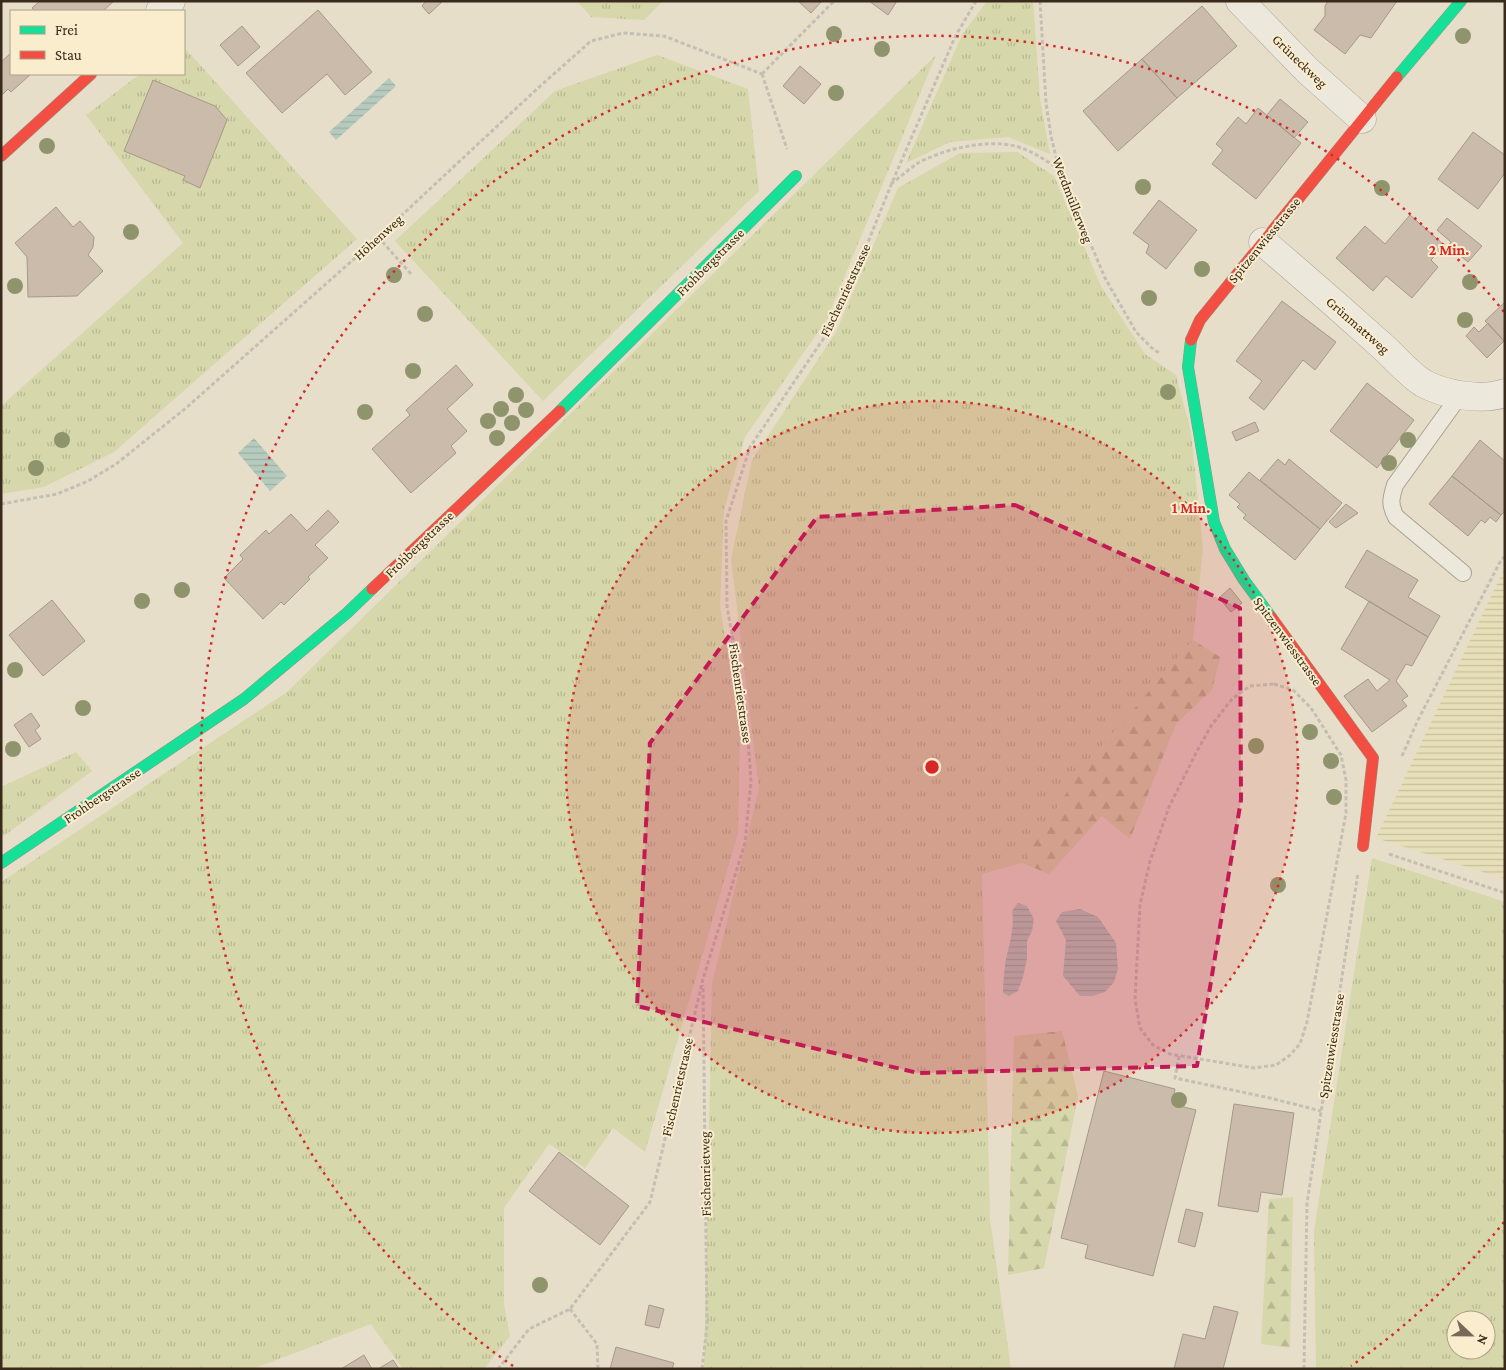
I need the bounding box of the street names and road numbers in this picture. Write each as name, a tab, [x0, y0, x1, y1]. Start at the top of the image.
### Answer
street label: Grüneckweg	[1269, 31, 1331, 91]
street label: Werdmüllerweg	[1049, 155, 1097, 245]
street label: Spitzenwiesstrasse	[1224, 194, 1304, 286]
street label: Höhenweg	[350, 211, 406, 263]
street label: Frohbergstrasse	[673, 225, 747, 299]
street label: Fischenrietstrasse	[816, 241, 874, 339]
street label: Grünmattweg	[1323, 293, 1393, 357]
street label: Frohbergstrasse	[381, 507, 457, 581]
street label: Spitzenwiesstrasse	[1250, 594, 1326, 688]
street label: Fischenrietstrasse	[726, 642, 756, 744]
street label: Frohbergstrasse	[61, 763, 143, 827]
street label: Spitzenwiesstrasse	[1315, 993, 1347, 1099]
street label: Fischenrietstrasse	[658, 1036, 696, 1138]
street label: Fischenrietweg	[696, 1131, 714, 1217]

